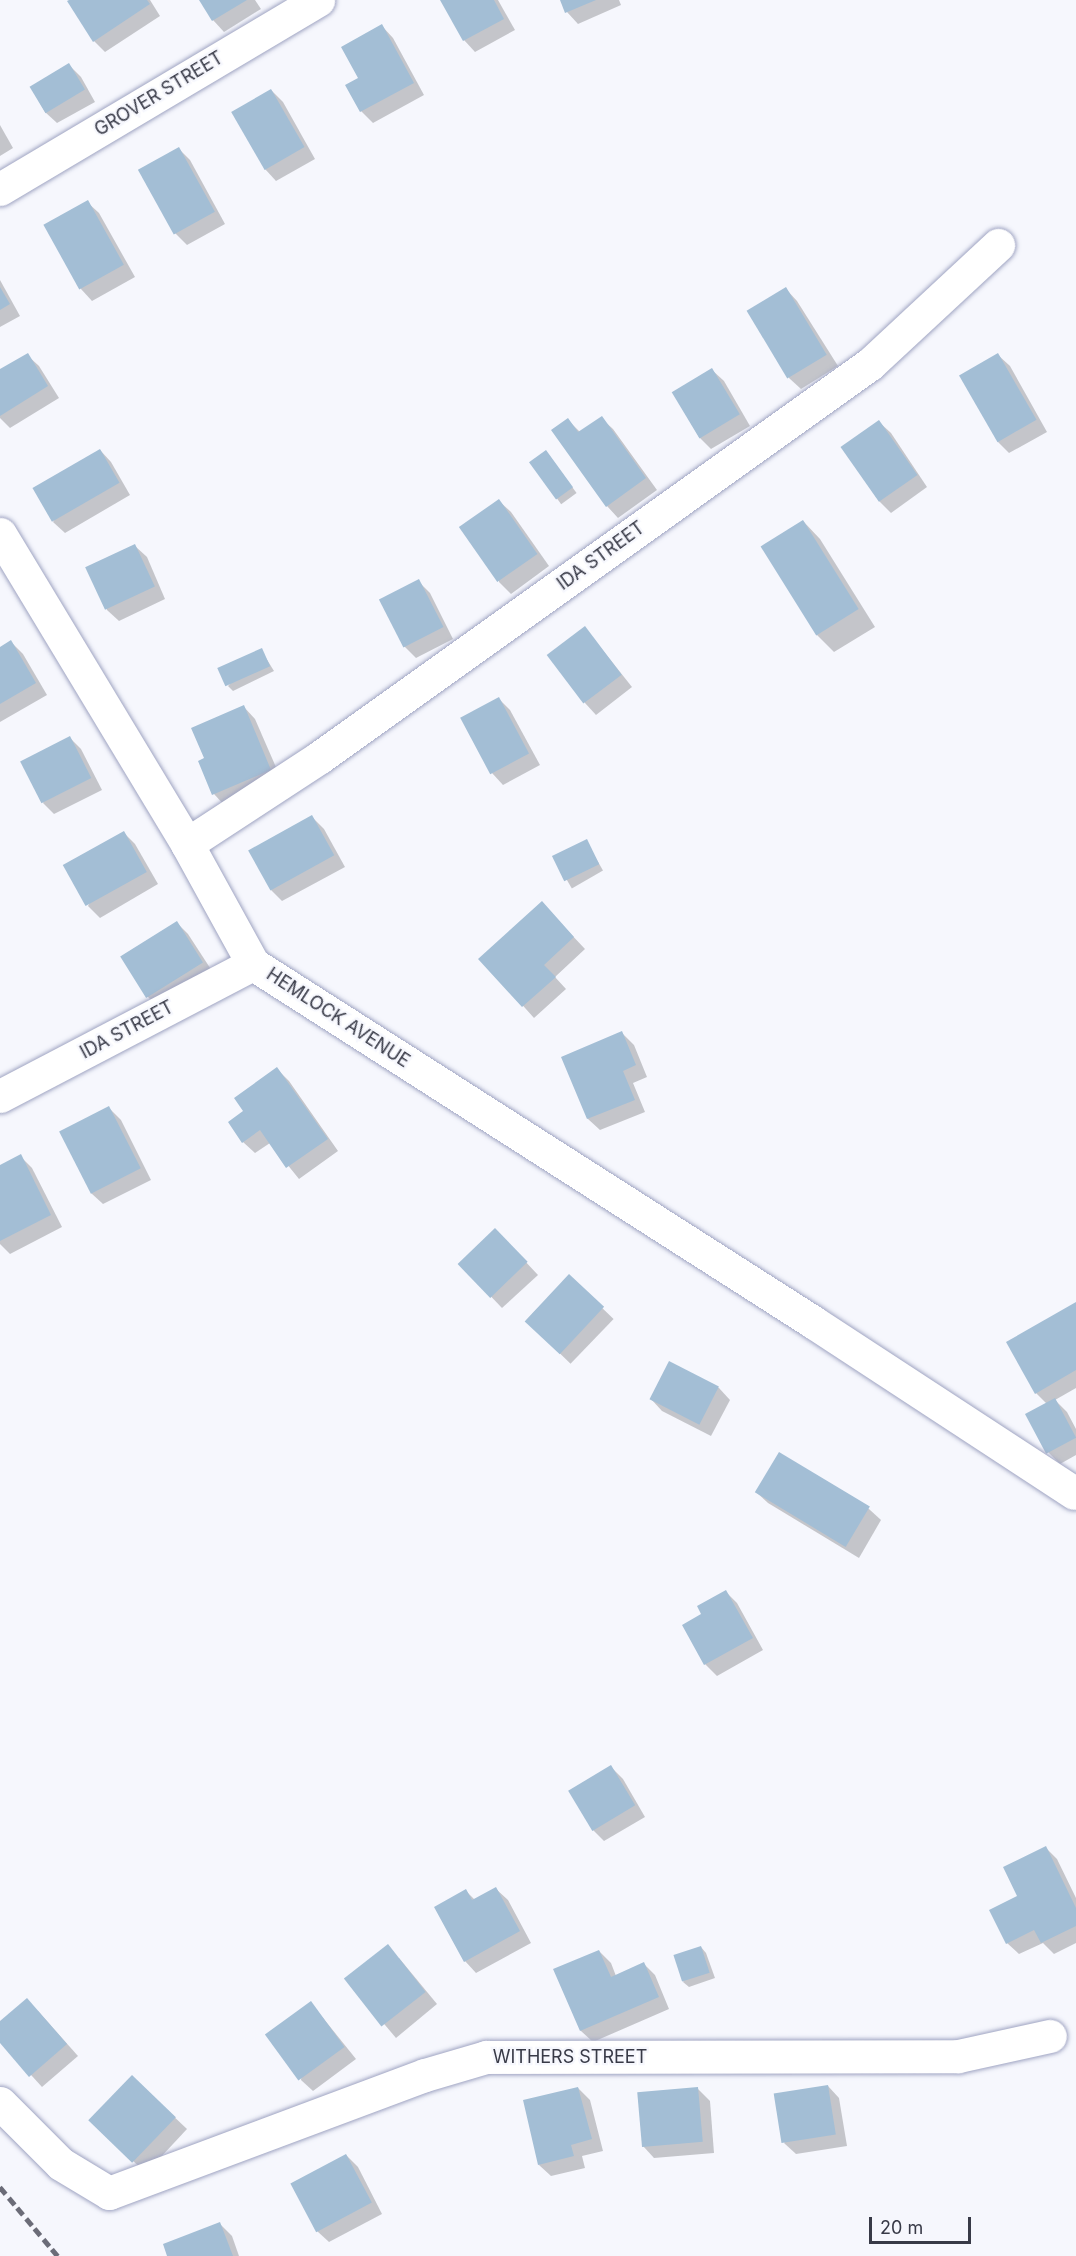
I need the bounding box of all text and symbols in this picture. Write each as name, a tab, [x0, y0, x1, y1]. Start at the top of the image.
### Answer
street label: GROVER STREET	[91, 47, 227, 141]
street label: IDA STREET	[553, 517, 649, 595]
street label: HEMLOCK AVENUE	[262, 964, 414, 1072]
street label: IDA STREET	[77, 996, 177, 1064]
street label: WITHERS STREET	[493, 2046, 647, 2068]
scale bar	[872, 2205, 974, 2243]
text: 20 m	[880, 2217, 923, 2238]

